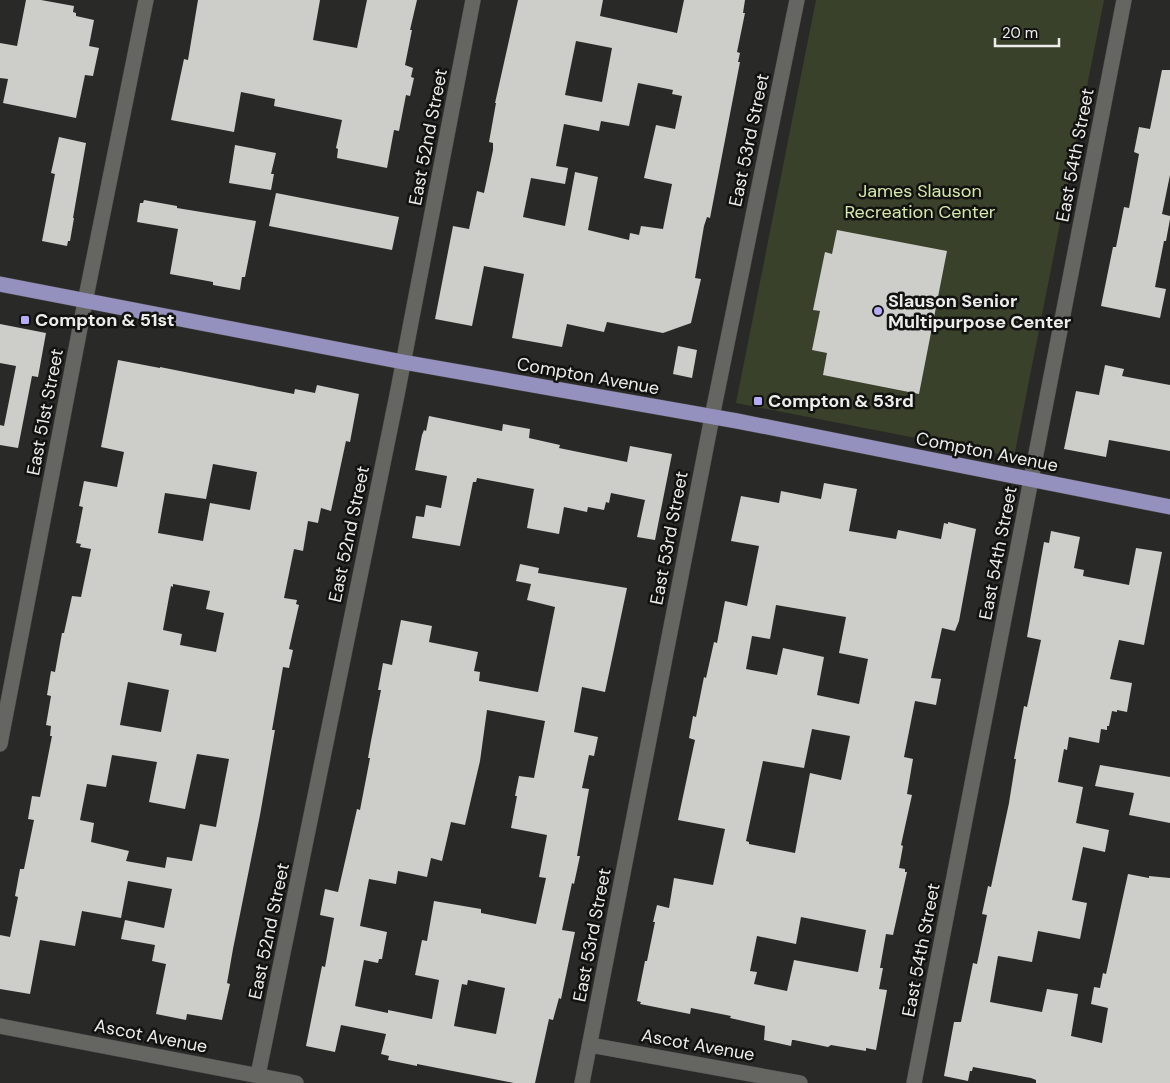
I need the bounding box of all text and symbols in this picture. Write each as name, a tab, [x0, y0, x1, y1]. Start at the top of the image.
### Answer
scale bar	[995, 15, 1059, 47]
text: 20 m	[1002, 23, 1038, 43]
street label: East 52nd Street	[403, 67, 453, 207]
street label: East 53rd Street	[723, 71, 775, 209]
street label: East 54th Street	[1050, 86, 1100, 224]
park label: James Slauson Recreation Center	[844, 179, 996, 224]
place label: Slauson Senior Multipurpose Center	[888, 289, 1071, 334]
marker: Slauson Senior Multipurpose Center	[872, 305, 884, 317]
place label: Compton & 51st	[35, 308, 175, 332]
marker: Compton & 51st	[19, 314, 31, 326]
street label: East 51st Street	[21, 347, 69, 477]
street label: Compton Avenue	[515, 352, 661, 400]
place label: Compton & 53rd	[768, 389, 914, 413]
marker: Compton & 53rd	[752, 395, 764, 407]
street label: Compton Avenue	[914, 426, 1060, 478]
street label: East 52nd Street	[323, 464, 375, 604]
street label: East 53rd Street	[644, 469, 694, 607]
street label: East 54th Street	[973, 484, 1023, 622]
street label: East 52nd Street	[243, 861, 295, 1001]
street label: East 53rd Street	[567, 866, 617, 1004]
street label: East 54th Street	[896, 881, 946, 1019]
street label: Ascot Avenue	[92, 1013, 210, 1059]
street label: Ascot Avenue	[639, 1023, 757, 1067]

